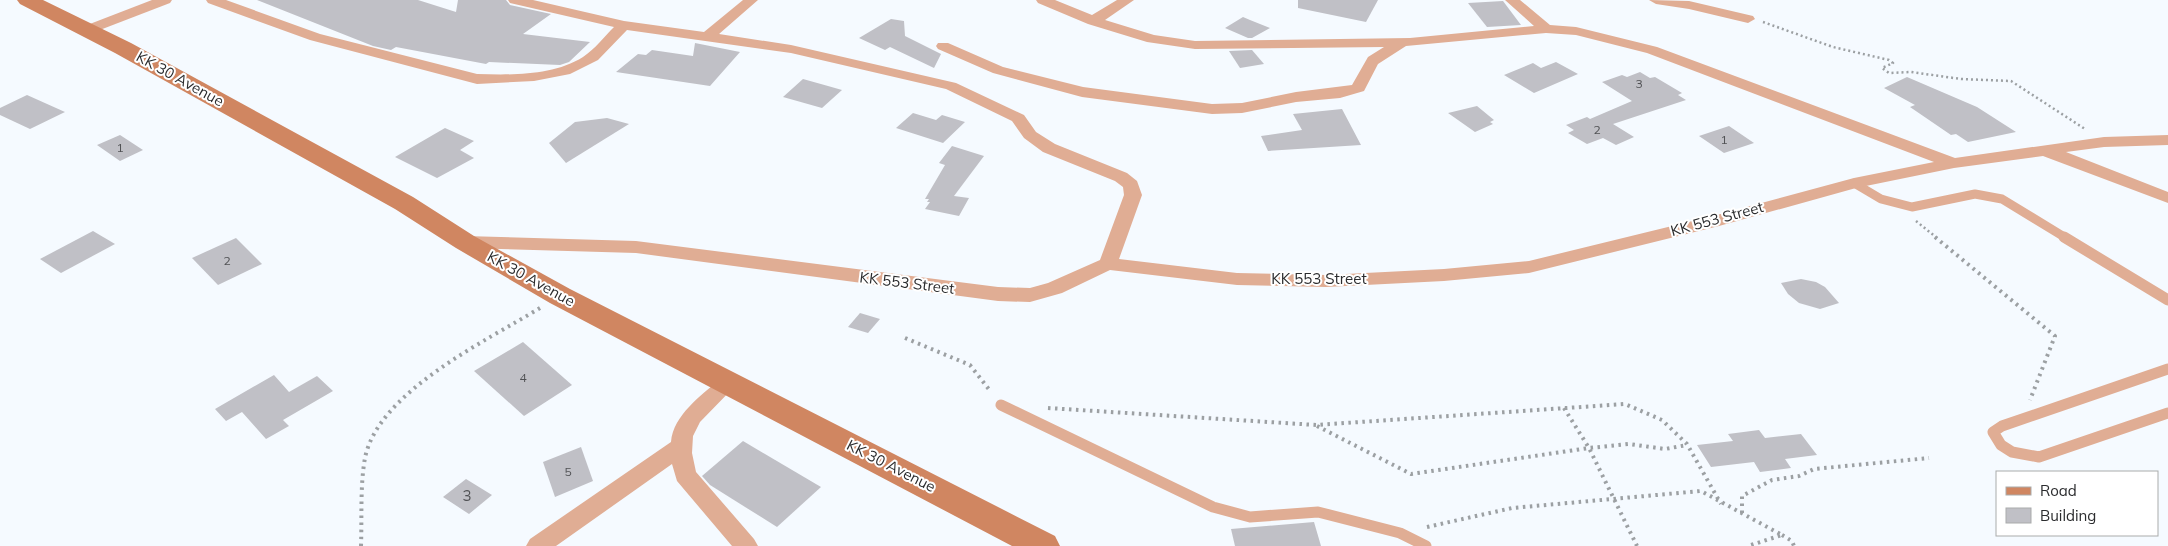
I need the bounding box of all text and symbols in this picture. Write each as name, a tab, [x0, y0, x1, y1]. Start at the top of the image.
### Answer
street label: KK 30 Avenue	[133, 47, 227, 110]
house number: 3	[1635, 76, 1643, 91]
house number: 2	[1593, 122, 1601, 137]
house number: 1	[1720, 132, 1728, 147]
house number: 1	[116, 140, 124, 155]
street label: KK 553 Street	[1668, 197, 1765, 240]
street label: KK 30 Avenue	[484, 247, 578, 310]
house number: 2	[223, 253, 231, 268]
street label: KK 553 Street	[859, 267, 956, 298]
street label: KK 553 Street	[1271, 269, 1367, 288]
house number: 4	[519, 370, 527, 385]
street label: KK 30 Avenue	[844, 435, 939, 496]
house number: 5	[564, 464, 572, 479]
legend	[1996, 471, 2158, 536]
text: Road	[2040, 481, 2077, 500]
house number: 3	[462, 486, 472, 505]
text: Building	[2040, 506, 2096, 525]

